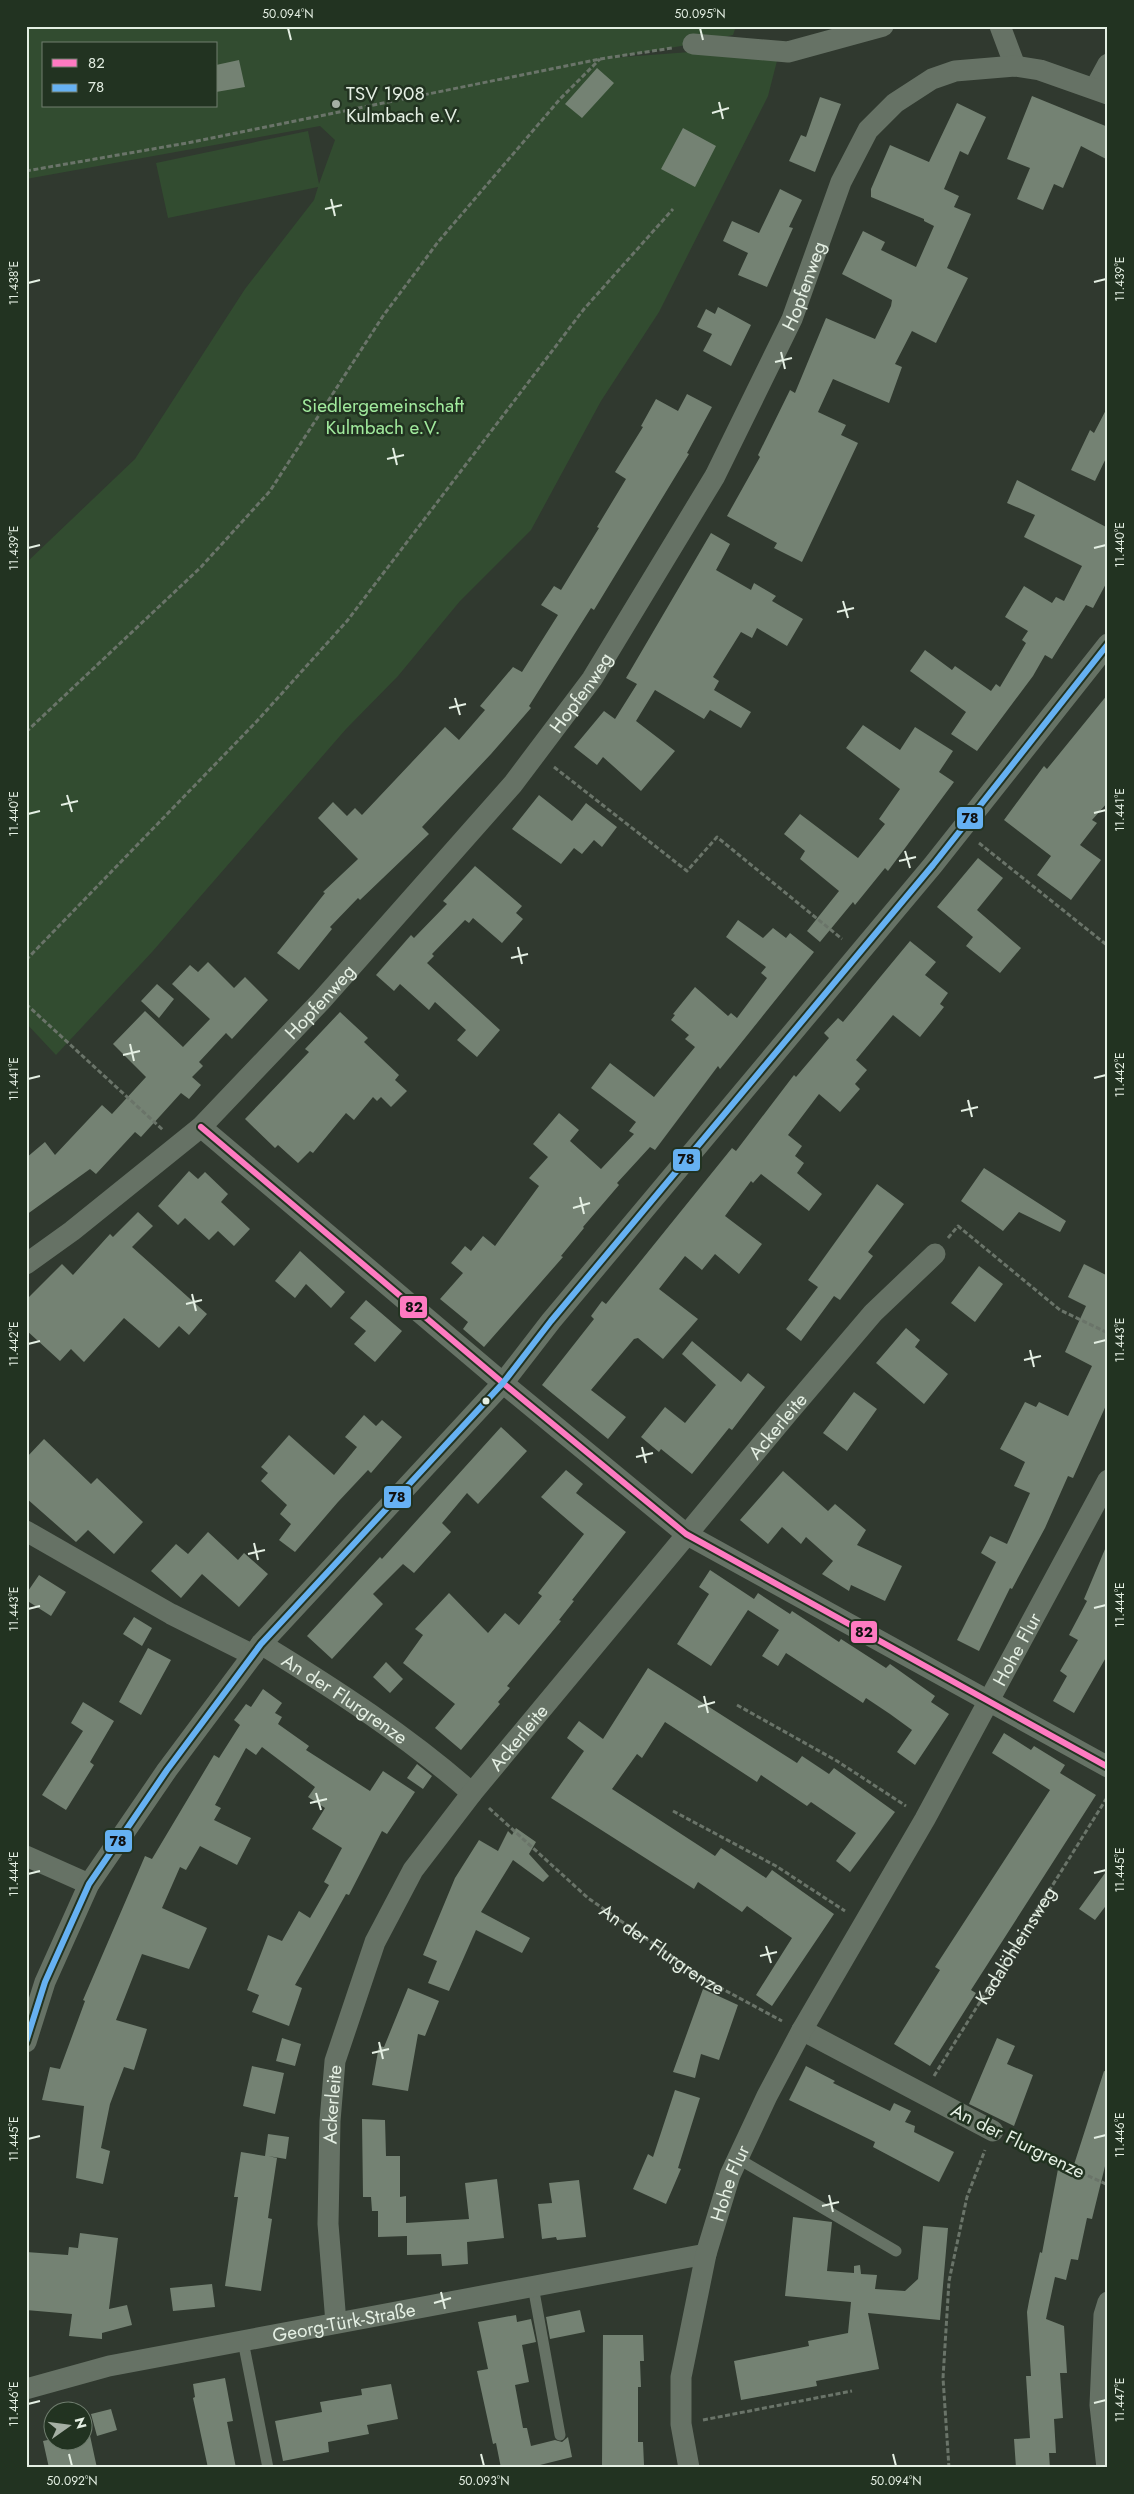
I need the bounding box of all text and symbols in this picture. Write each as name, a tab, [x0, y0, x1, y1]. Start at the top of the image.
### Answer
text: 50.094°N	[262, 5, 314, 23]
text: 50.095°N	[674, 5, 726, 23]
legend	[42, 42, 218, 108]
text: 82	[88, 52, 105, 74]
text: 78	[88, 76, 104, 98]
place label: TSV 1908 Kulmbach e.V.	[346, 80, 461, 129]
marker: TSV 1908 Kulmbach e.V.	[330, 98, 342, 110]
street label: Hopfenweg	[775, 237, 832, 335]
text: 11.439°E	[1111, 257, 1129, 301]
text: 11.438°E	[5, 261, 23, 305]
park label: Siedlergemeinschaft Kulmbach e.V.	[302, 392, 465, 441]
text: 11.440°E	[1111, 522, 1129, 568]
text: 11.439°E	[5, 526, 23, 570]
street label: Hopfenweg	[543, 647, 619, 738]
text: 11.441°E	[1111, 788, 1129, 832]
text: 11.440°E	[5, 791, 23, 837]
line badge: 78	[956, 806, 984, 830]
text: 78	[961, 808, 979, 828]
street label: Hopfenweg	[278, 958, 361, 1045]
text: 11.442°E	[1111, 1052, 1129, 1098]
text: 11.441°E	[5, 1057, 23, 1101]
line badge: 78	[672, 1148, 701, 1172]
text: 78	[677, 1149, 695, 1169]
line badge: 82	[399, 1295, 428, 1319]
text: 82	[405, 1297, 423, 1317]
text: 11.443°E	[1111, 1318, 1129, 1362]
text: 11.442°E	[5, 1321, 23, 1367]
street label: Ackerleite	[741, 1386, 813, 1465]
unlabelled marker	[481, 1396, 491, 1406]
line badge: 78	[383, 1485, 412, 1509]
text: 78	[388, 1487, 406, 1507]
text: 11.444°E	[1111, 1582, 1129, 1628]
text: 11.443°E	[5, 1587, 23, 1631]
street label: Hohe Flur	[986, 1607, 1048, 1691]
line badge: 82	[850, 1620, 878, 1644]
text: 82	[855, 1622, 873, 1642]
street label: An der Flurgrenze	[277, 1647, 414, 1750]
street label: Ackerleite	[483, 1698, 554, 1776]
line badge: 78	[104, 1829, 133, 1853]
text: 78	[109, 1831, 127, 1851]
text: 11.445°E	[1111, 1847, 1129, 1893]
text: 11.444°E	[5, 1851, 23, 1897]
street label: Kadalöhleinsweg	[968, 1881, 1062, 2009]
street label: An der Flurgrenze	[594, 1897, 730, 2001]
street label: Ackerleite	[316, 2063, 348, 2144]
street label: An der Flurgrenze	[946, 2097, 1090, 2185]
text: 11.446°E	[1111, 2112, 1129, 2158]
text: 11.445°E	[5, 2116, 23, 2162]
street label: Hohe Flur	[703, 2140, 756, 2225]
street label: Georg-Türk-Straße	[270, 2295, 418, 2349]
text: 11.447°E	[1111, 2378, 1129, 2422]
text: 11.446°E	[5, 2381, 23, 2427]
north arrow	[42, 2402, 92, 2452]
text: N	[70, 2415, 92, 2431]
text: 50.092°N	[46, 2472, 98, 2490]
text: 50.093°N	[459, 2472, 509, 2490]
text: 50.094°N	[870, 2472, 922, 2490]

